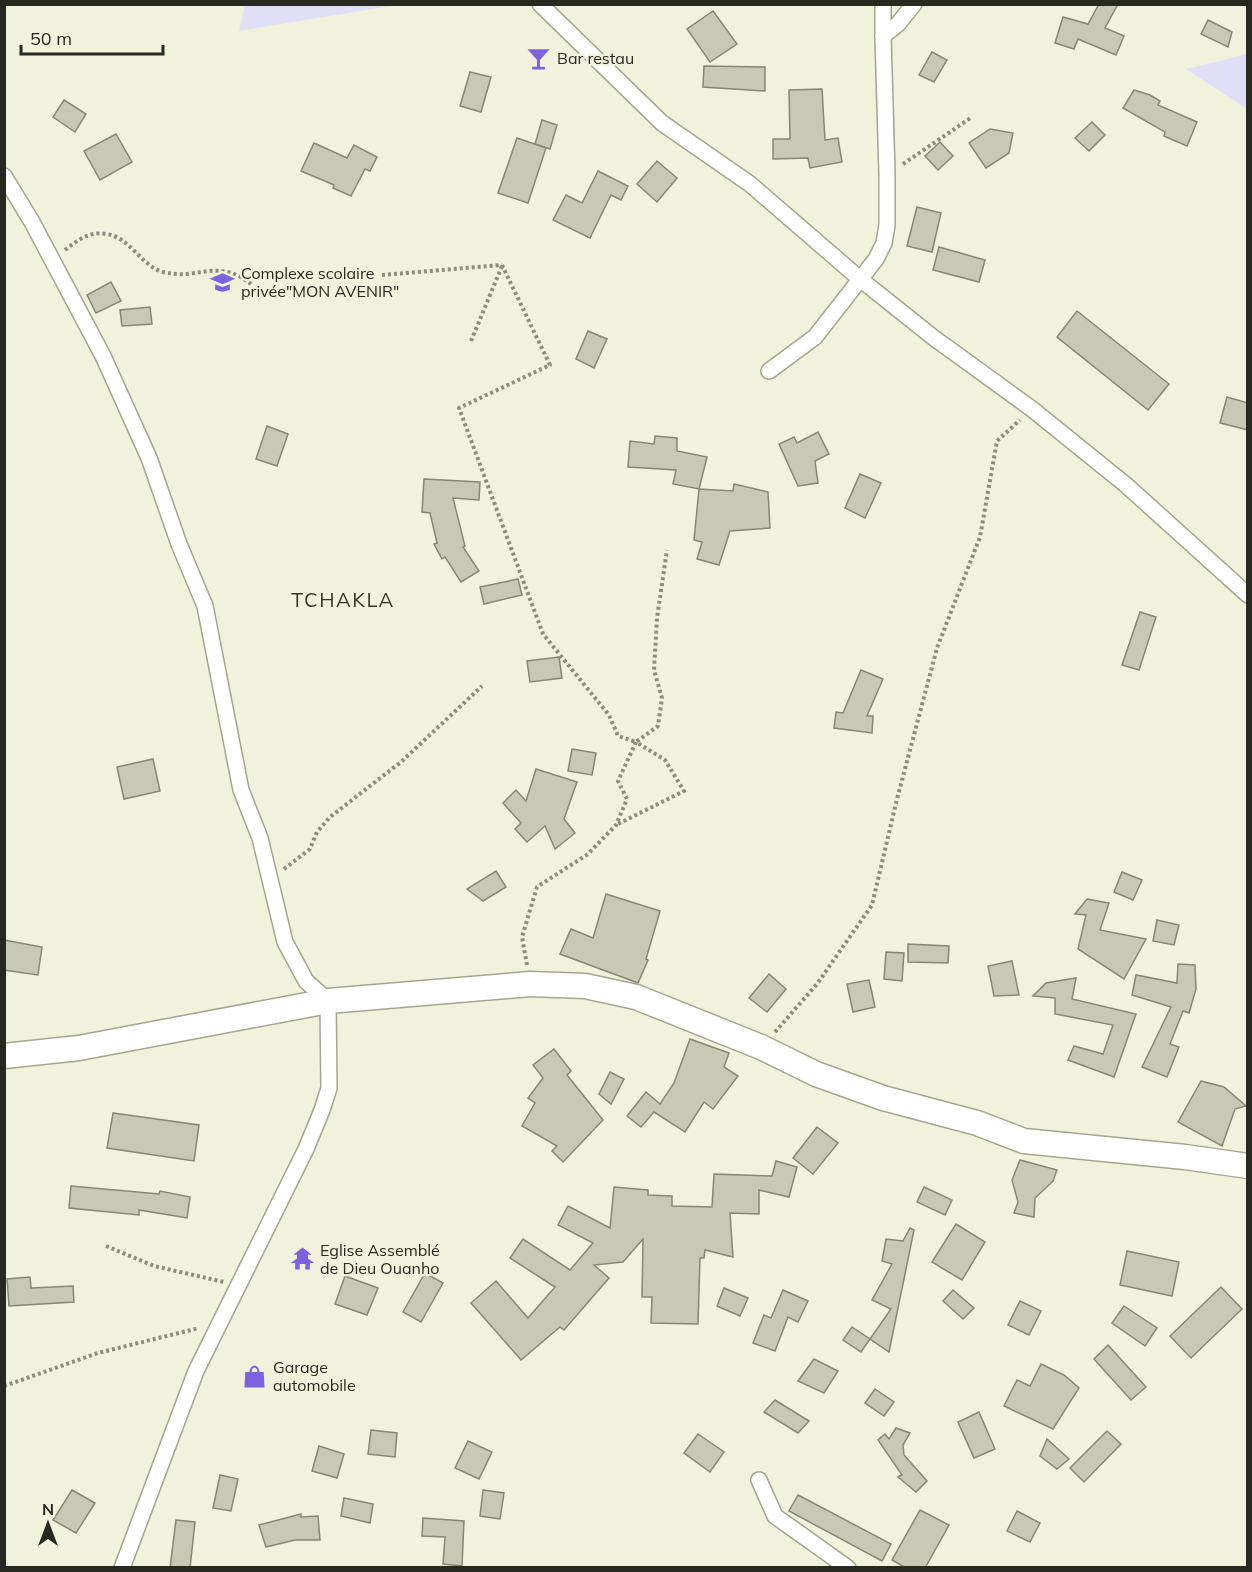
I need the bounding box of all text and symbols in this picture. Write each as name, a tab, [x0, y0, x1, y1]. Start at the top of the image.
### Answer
scale bar	[21, 18, 164, 56]
text: 50 m	[30, 27, 72, 50]
bar icon: Bar restau	[526, 45, 552, 71]
place label: Bar restau	[557, 48, 634, 68]
place label: Complexe scolaire privée"MON AVENIR"	[241, 263, 399, 301]
school or university icon: Complexe scolaire privée"MON AVENIR"	[210, 269, 236, 295]
district label: TCHAKLA	[291, 587, 395, 612]
place label: Eglise Assemblé de Dieu Ouanho	[320, 1240, 440, 1278]
temple icon: Eglise Assemblé de Dieu Ouanho	[289, 1246, 315, 1272]
place label: Garage automobile	[273, 1357, 356, 1395]
shop icon: Garage automobile	[242, 1363, 268, 1389]
north arrow	[18, 1494, 78, 1554]
text: N	[42, 1499, 54, 1519]

